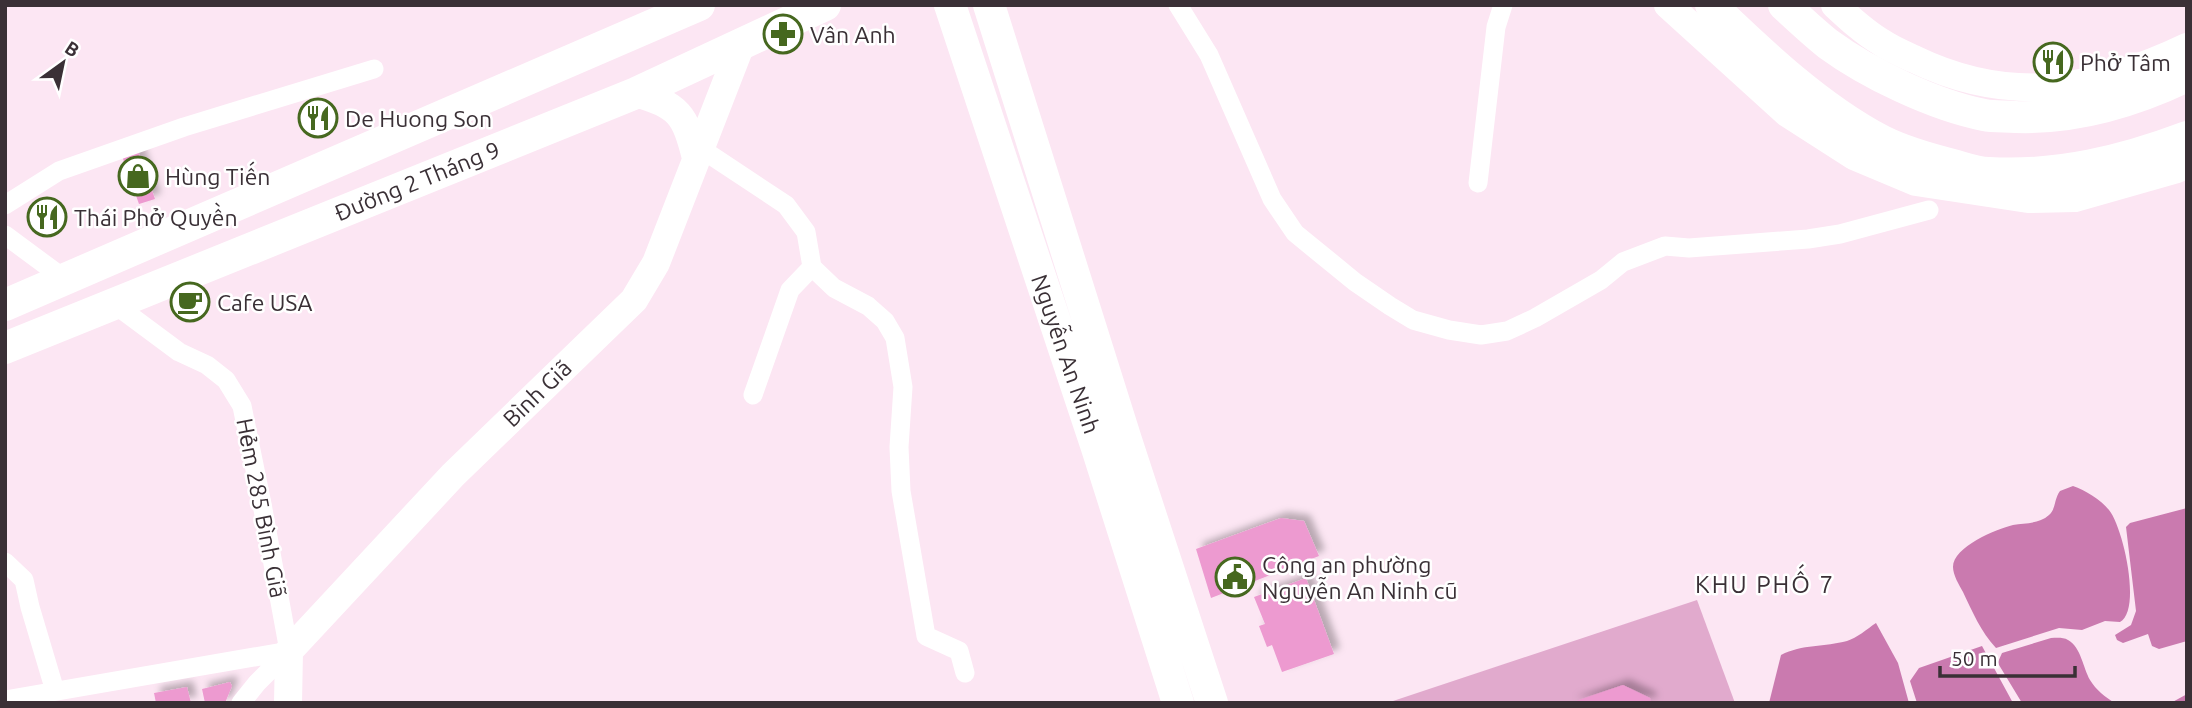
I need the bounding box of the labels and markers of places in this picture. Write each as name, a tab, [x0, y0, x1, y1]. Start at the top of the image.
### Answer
pharmacy icon: Vân Anh	[762, 13, 804, 55]
place label: Vân Anh	[810, 22, 896, 47]
restaurant icon: Phở Tâm	[2032, 41, 2074, 83]
place label: Phở Tâm	[2080, 50, 2171, 75]
restaurant icon: De Huong Son	[297, 97, 339, 139]
place label: De Huong Son	[345, 106, 492, 131]
shop icon: Hùng Tiến	[117, 155, 159, 197]
place label: Hùng Tiến	[165, 161, 271, 189]
restaurant icon: Thái Phở Quyền	[26, 196, 68, 238]
place label: Thái Phở Quyền	[74, 202, 238, 230]
cafe icon: Cafe USA	[169, 281, 211, 323]
place label: Cafe USA	[217, 290, 312, 315]
place label: Công an phường Nguyễn An Ninh cũ	[1262, 552, 1458, 603]
public building icon: Công an phường Nguyễn An Ninh cũ	[1214, 556, 1256, 598]

